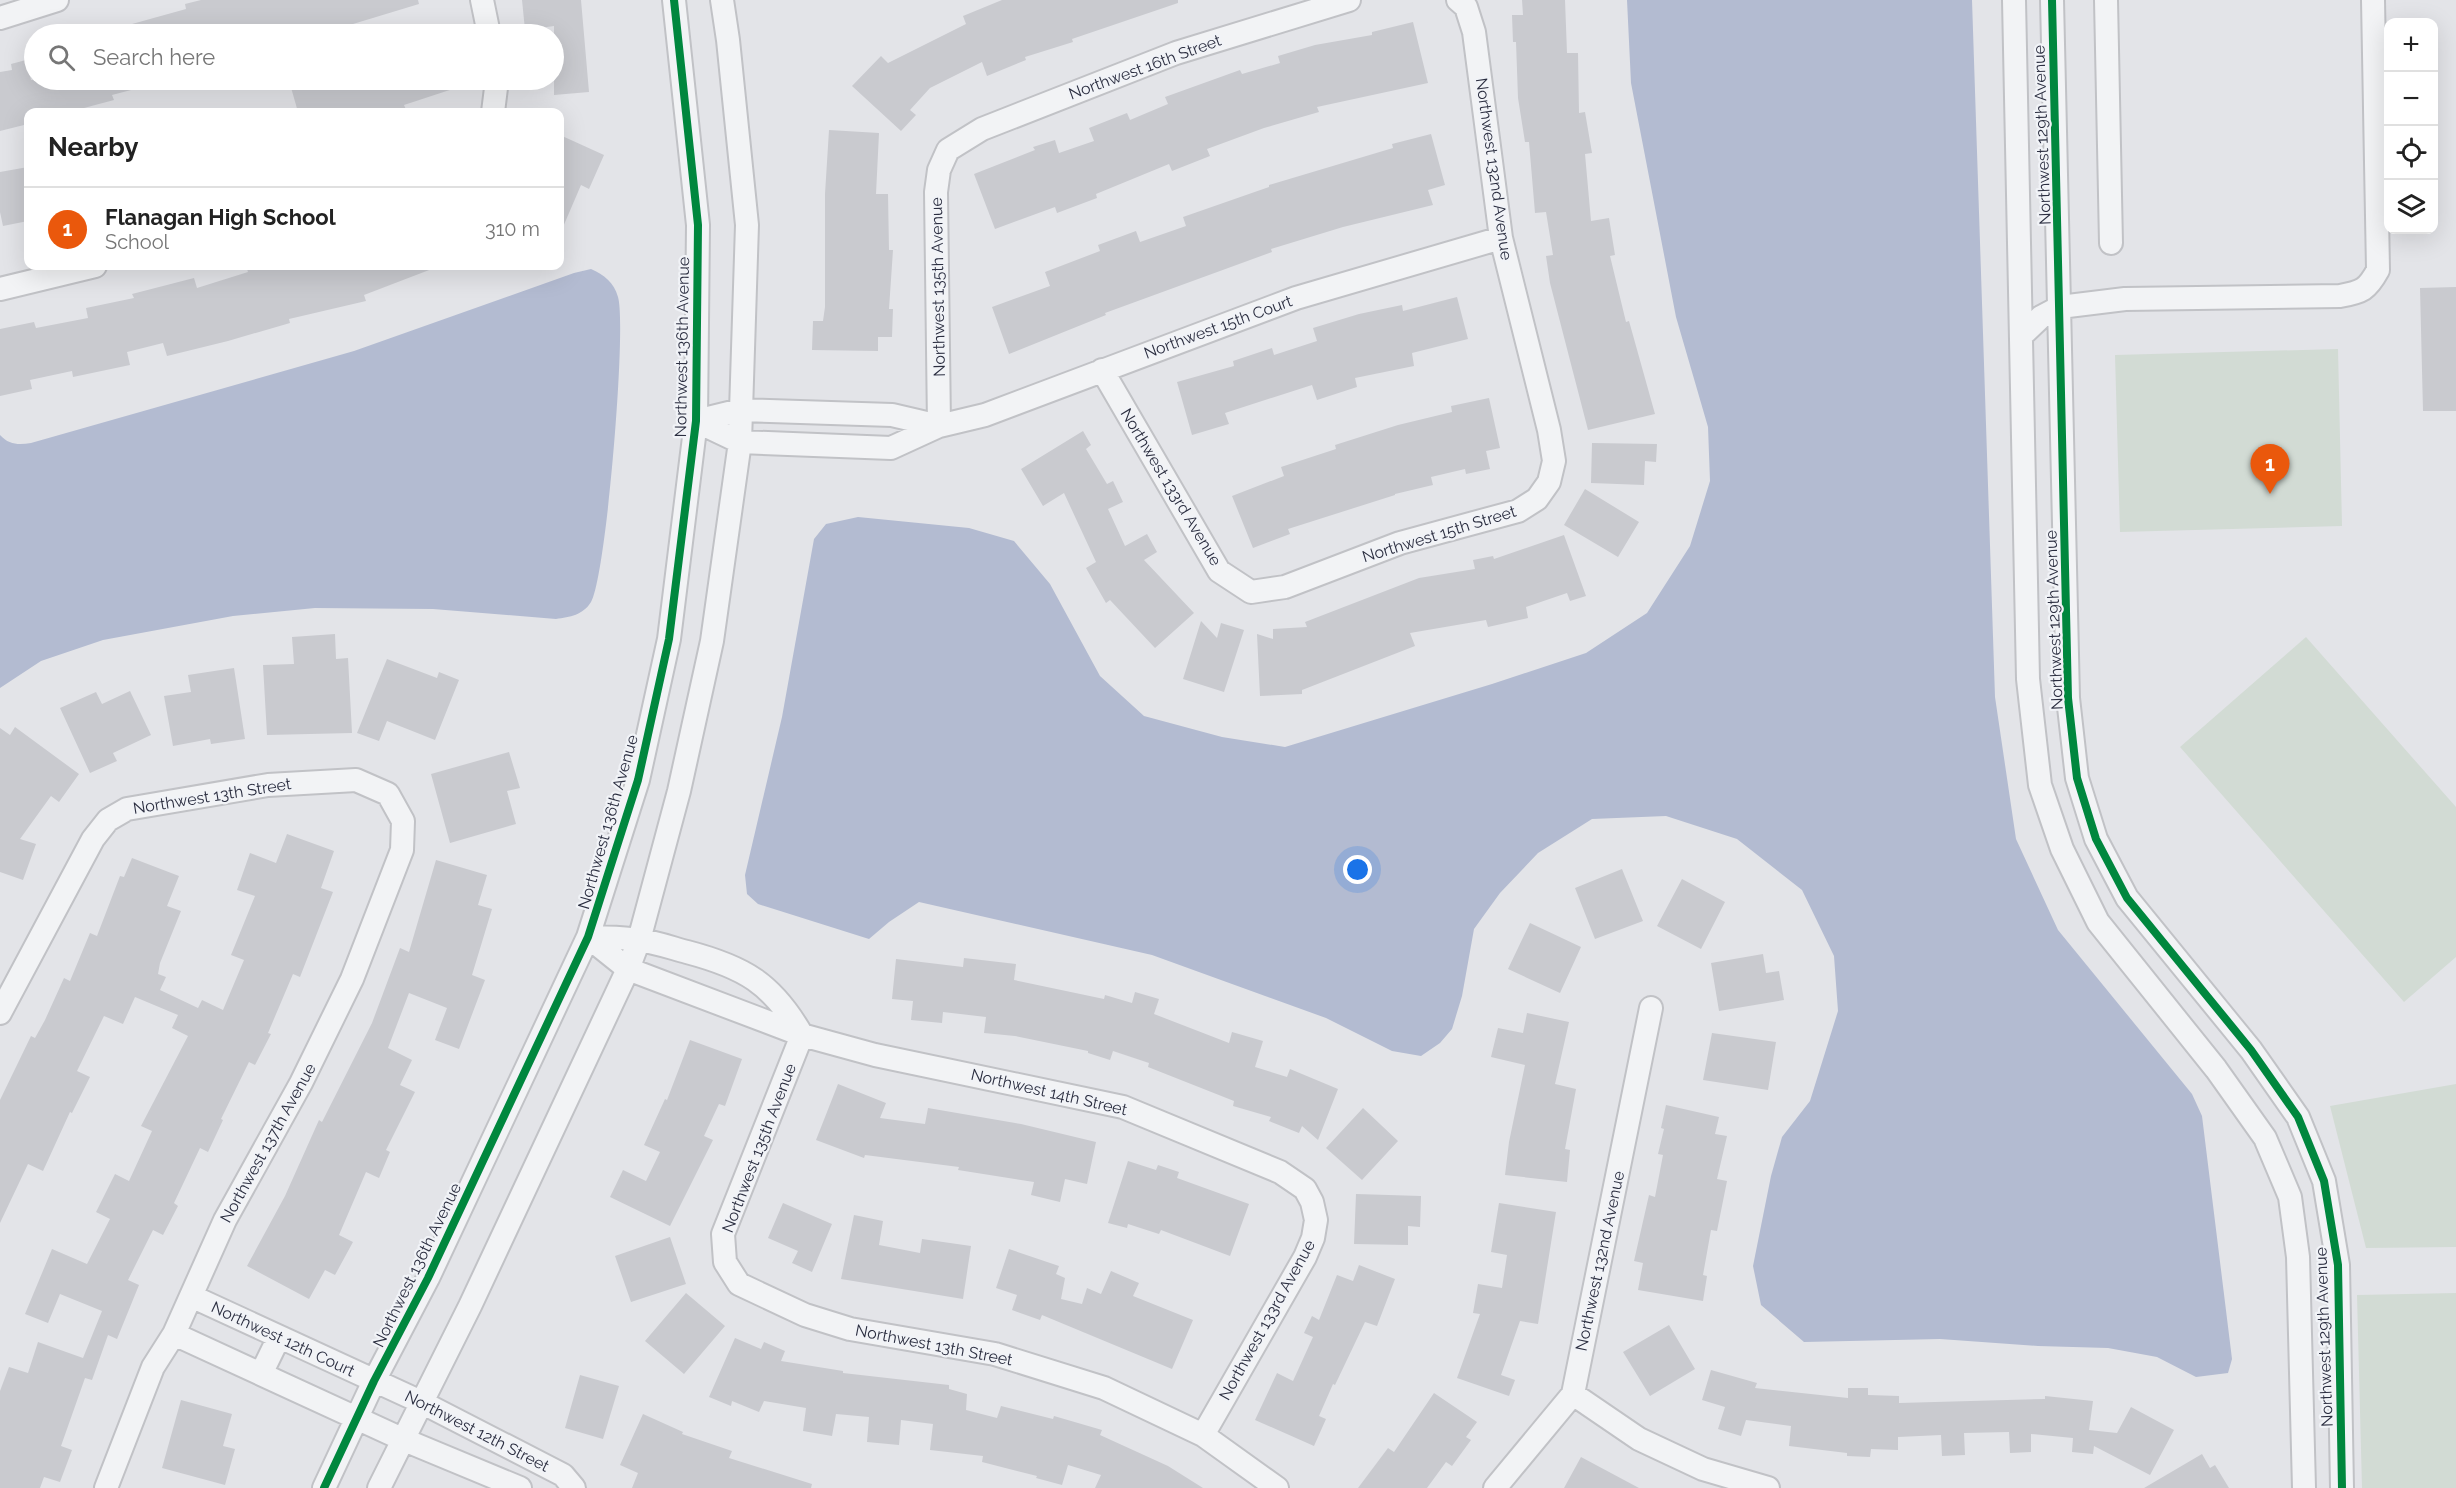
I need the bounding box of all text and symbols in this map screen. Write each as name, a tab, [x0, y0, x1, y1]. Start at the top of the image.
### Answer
map controls	[2384, 18, 2438, 234]
button: +	[2384, 18, 2438, 72]
search box	[24, 24, 564, 90]
street label: Northwest 16th Street	[1066, 30, 1224, 103]
icon: search	[45, 41, 78, 74]
text: Search here	[93, 44, 215, 70]
street label: Northwest 129th Avenue	[2029, 45, 2055, 225]
button: −	[2384, 72, 2438, 126]
street label: Northwest 132nd Avenue	[1472, 77, 1516, 261]
button: locate	[2384, 126, 2438, 180]
text: Nearby	[48, 132, 138, 162]
button: layers	[2384, 180, 2438, 234]
street label: Northwest 135th Avenue	[927, 197, 949, 377]
text: Flanagan High School	[105, 204, 336, 230]
text: 1	[63, 217, 72, 241]
text: 310 m	[485, 217, 540, 241]
text: School	[105, 230, 169, 254]
street label: Northwest 136th Avenue	[671, 257, 693, 437]
street label: Northwest 15th Court	[1141, 291, 1295, 363]
street label: Northwest 133rd Avenue	[1116, 405, 1226, 569]
pin: 1	[2250, 444, 2290, 494]
street label: Northwest 15th Street	[1360, 501, 1519, 566]
street label: Northwest 129th Avenue	[2041, 530, 2067, 710]
street label: Northwest 136th Avenue	[574, 733, 642, 911]
street label: Northwest 13th Street	[132, 774, 293, 818]
your location	[1343, 855, 1372, 884]
street label: Northwest 137th Avenue	[216, 1060, 320, 1226]
street label: Northwest 135th Avenue	[718, 1061, 800, 1235]
street label: Northwest 14th Street	[969, 1065, 1130, 1119]
street label: Northwest 132nd Avenue	[1572, 1169, 1628, 1353]
street label: Northwest 136th Avenue	[369, 1180, 465, 1350]
street label: Northwest 133rd Avenue	[1215, 1237, 1319, 1403]
street label: Northwest 129th Avenue	[2311, 1247, 2337, 1427]
street label: Northwest 12th Court	[208, 1297, 358, 1381]
street label: Northwest 13th Street	[854, 1320, 1015, 1370]
street label: Northwest 12th Street	[402, 1386, 553, 1476]

